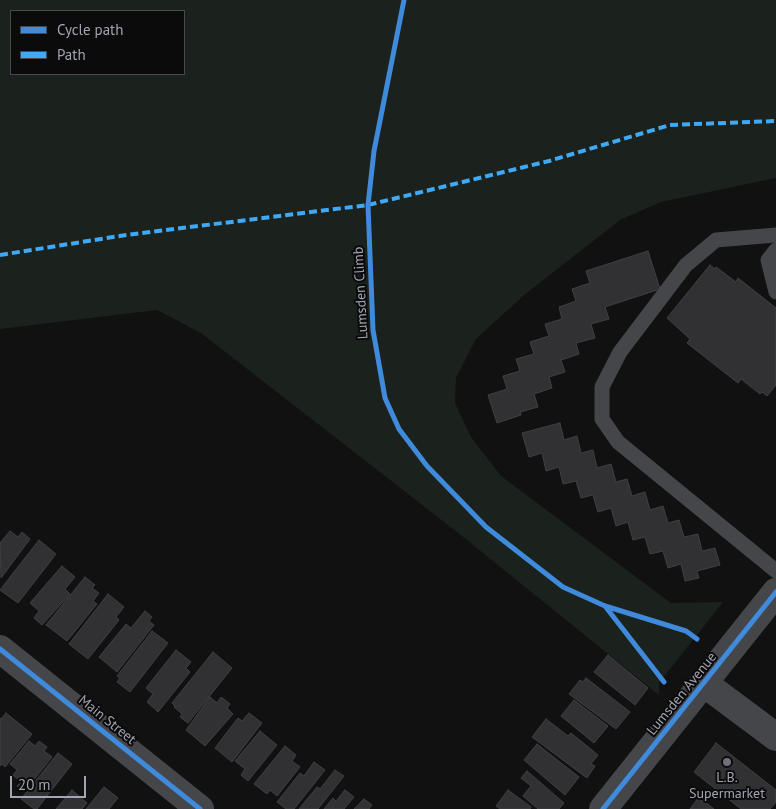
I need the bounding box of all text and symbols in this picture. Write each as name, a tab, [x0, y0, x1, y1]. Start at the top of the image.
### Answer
legend	[10, 10, 185, 75]
text: Cycle path	[57, 20, 123, 39]
text: Path	[57, 45, 86, 64]
street label: Lumsden Climb	[350, 246, 372, 340]
street label: Lumsden Avenue	[644, 649, 720, 739]
street label: Main Street	[75, 692, 139, 748]
marker: L.B. Supermarket	[721, 756, 733, 768]
scale bar	[12, 766, 89, 798]
place label: L.B. Supermarket	[689, 770, 765, 802]
text: 20 m	[18, 775, 51, 794]

